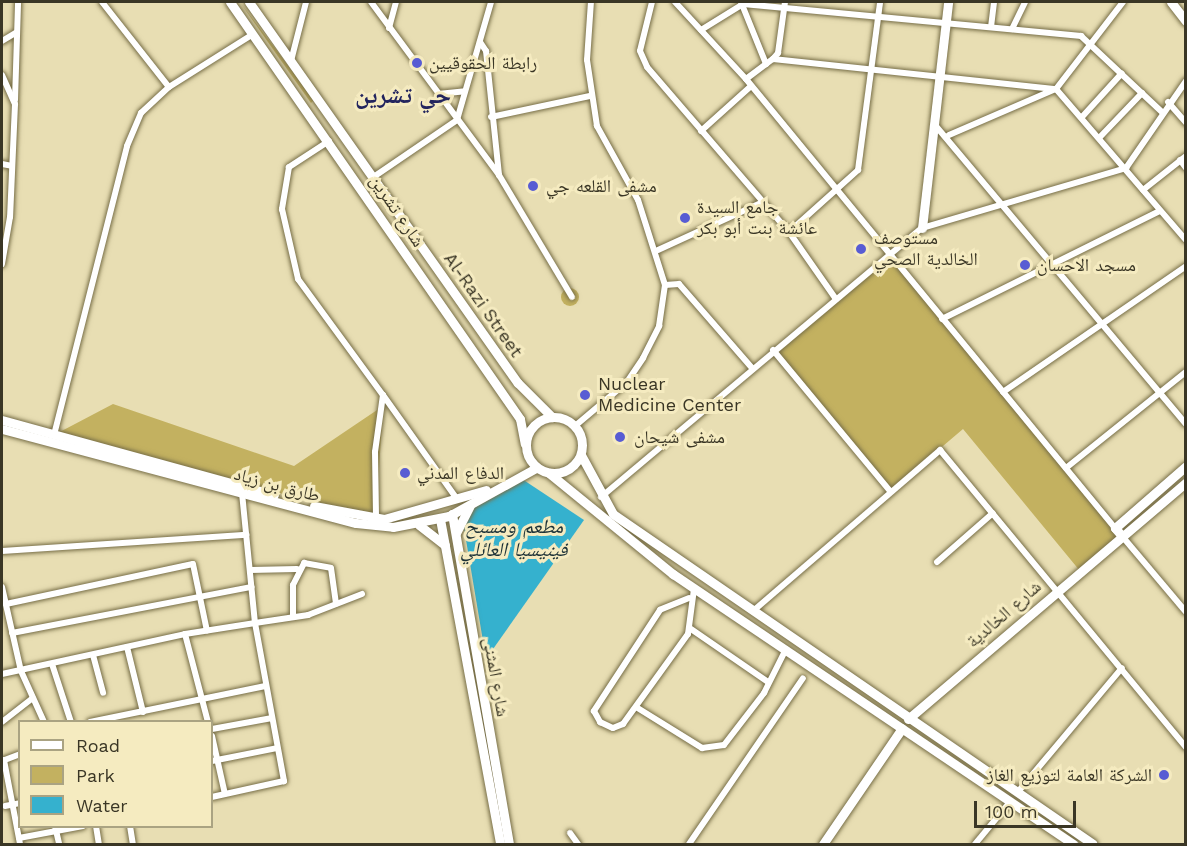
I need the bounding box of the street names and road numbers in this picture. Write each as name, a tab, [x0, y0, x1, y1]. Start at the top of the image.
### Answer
street label: شارع تشرين	[365, 171, 429, 251]
street label: Al-Razi Street	[439, 249, 527, 361]
street label: طارق بن زياد	[232, 463, 322, 507]
street label: شارع الخالدية	[962, 576, 1046, 652]
street label: شارع المثنى	[478, 636, 514, 718]

